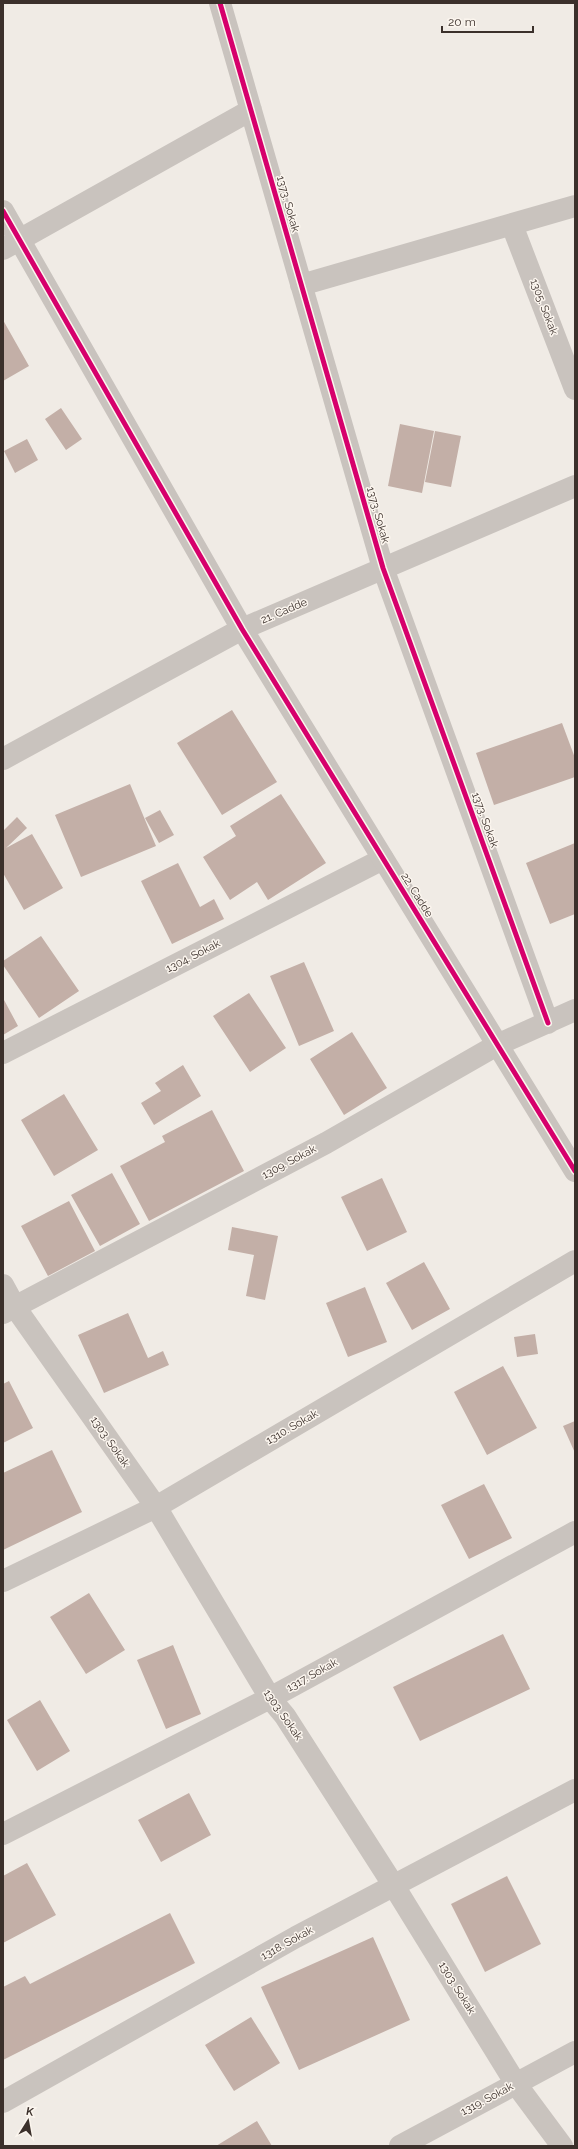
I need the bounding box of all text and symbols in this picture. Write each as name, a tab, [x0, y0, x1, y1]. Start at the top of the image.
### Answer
scale bar	[442, 8, 533, 34]
text: 20 m	[448, 15, 476, 29]
street label: 1373. Sokak	[274, 174, 302, 234]
street label: 1305. Sokak	[527, 277, 561, 337]
street label: 1373. Sokak	[364, 485, 392, 545]
street label: 21. Cadde	[259, 595, 310, 627]
street label: 1373. Sokak	[469, 791, 501, 850]
street label: 22. Cadde	[398, 870, 436, 920]
street label: 1304. Sokak	[164, 937, 222, 975]
street label: 1309. Sokak	[260, 1142, 318, 1182]
street label: 1310. Sokak	[264, 1407, 320, 1447]
street label: 1303. Sokak	[88, 1414, 132, 1470]
street label: 1317. Sokak	[284, 1656, 340, 1694]
street label: 1303. Sokak	[261, 1687, 305, 1743]
street label: 1318. Sokak	[259, 1923, 315, 1963]
street label: 1303. Sokak	[436, 1960, 478, 2017]
street label: 1319. Sokak	[459, 2080, 516, 2118]
north arrow	[8, 2101, 48, 2141]
text: K	[25, 2105, 35, 2119]

